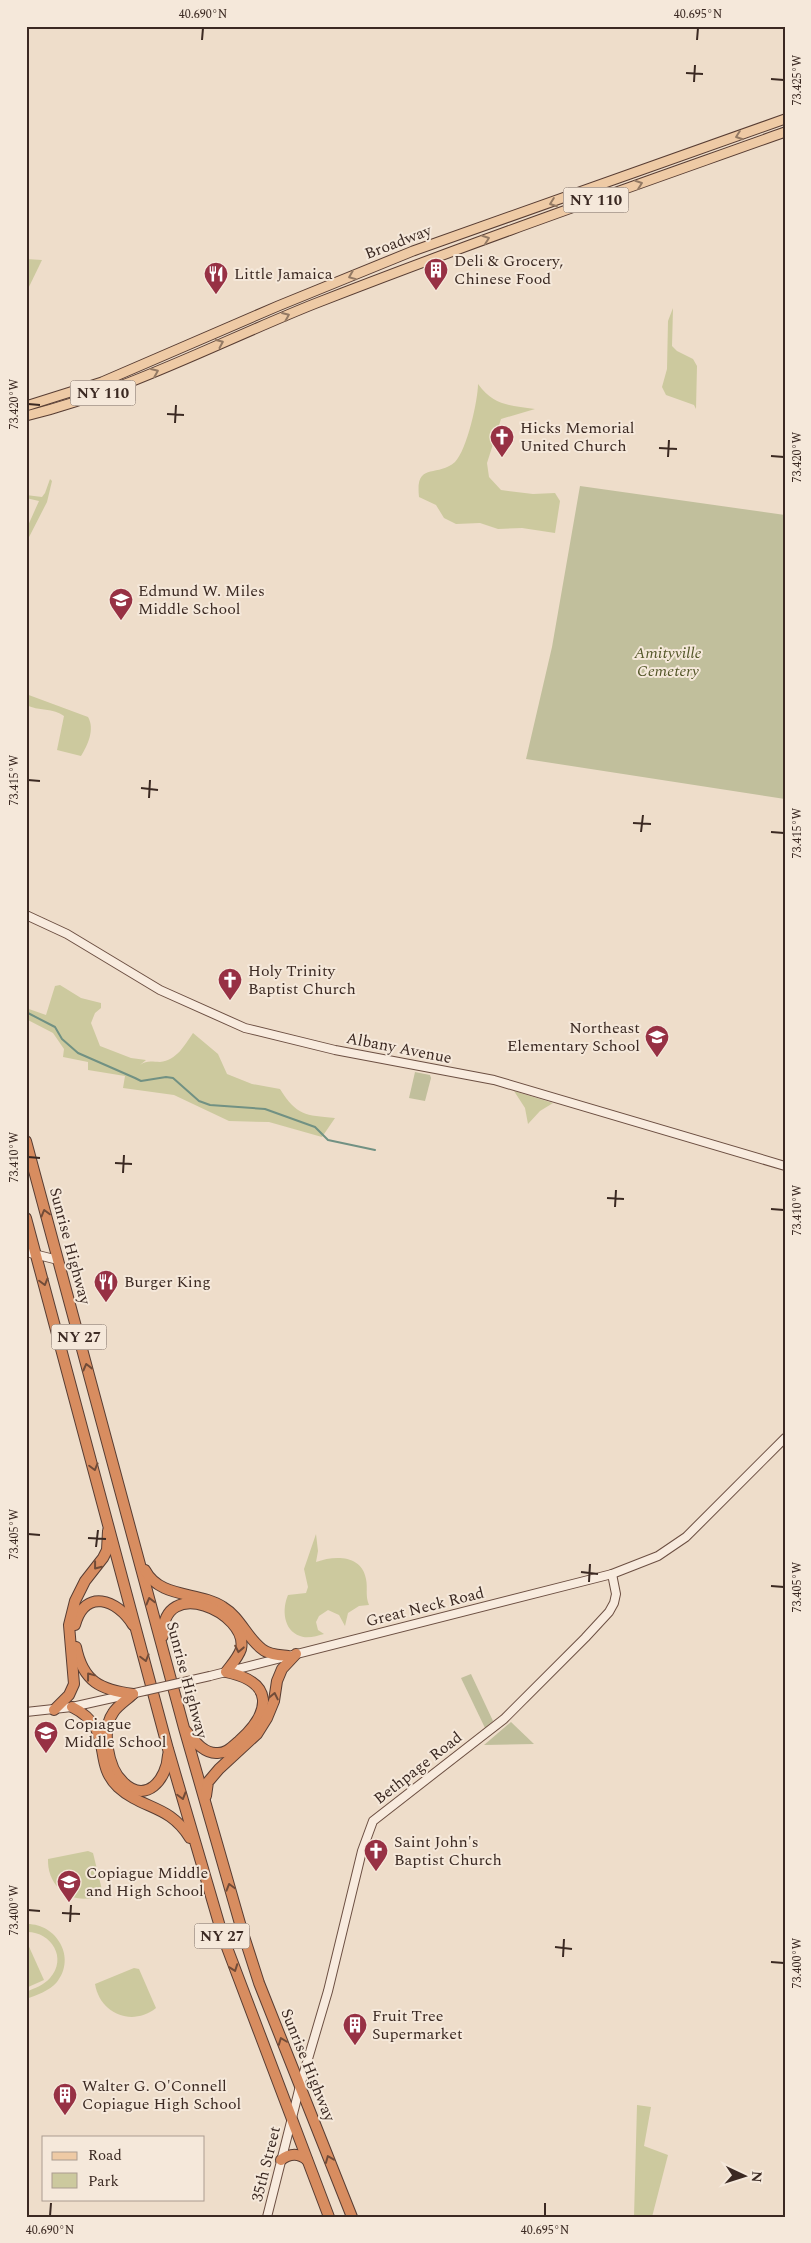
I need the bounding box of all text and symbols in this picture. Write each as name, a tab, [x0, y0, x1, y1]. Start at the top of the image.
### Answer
text: 40.690°N	[179, 5, 227, 24]
text: 40.695°N	[674, 5, 722, 24]
text: 73.425°W	[788, 54, 807, 105]
one-way arrow	[735, 130, 744, 140]
one-way arrow	[634, 180, 643, 190]
road number: NY 110	[564, 188, 628, 212]
one-way arrow	[549, 197, 558, 207]
street label: Broadway	[361, 218, 436, 266]
one-way arrow	[482, 235, 490, 245]
place label: Deli & Grocery, Chinese Food	[454, 249, 563, 291]
building icon: Deli & Grocery, Chinese Food	[423, 257, 449, 291]
restaurant icon: Little Jamaica	[203, 261, 229, 295]
place label: Little Jamaica	[234, 262, 333, 286]
one-way arrow	[348, 270, 357, 281]
one-way arrow	[281, 311, 290, 322]
one-way arrow	[215, 339, 224, 350]
one-way arrow	[150, 367, 159, 378]
text: 73.420°W	[5, 378, 24, 429]
road number: NY 110	[70, 380, 136, 406]
place label: Hicks Memorial United Church	[520, 416, 634, 458]
church icon: Hicks Memorial United Church	[489, 424, 515, 458]
text: 73.420°W	[788, 431, 807, 482]
place label: Edmund W. Miles Middle School	[138, 579, 265, 621]
school or university icon: Edmund W. Miles Middle School	[108, 587, 134, 621]
park label: Amityville Cemetery	[633, 641, 702, 683]
text: 73.415°W	[5, 754, 24, 805]
text: 73.415°W	[788, 807, 807, 858]
place label: Holy Trinity Baptist Church	[248, 959, 356, 1001]
church icon: Holy Trinity Baptist Church	[217, 967, 243, 1001]
place label: Northeast Elementary School	[507, 1016, 640, 1058]
school or university icon: Northeast Elementary School	[644, 1024, 670, 1058]
street label: Albany Avenue	[344, 1026, 454, 1070]
text: 73.410°W	[5, 1131, 24, 1182]
text: 73.410°W	[788, 1184, 807, 1235]
street label: Sunrise Highway	[43, 1185, 97, 1308]
one-way arrow	[41, 1209, 51, 1217]
restaurant icon: Burger King	[93, 1269, 119, 1303]
place label: Burger King	[124, 1270, 211, 1294]
one-way arrow	[38, 1278, 48, 1286]
road number: NY 27	[52, 1324, 106, 1350]
one-way arrow	[82, 1363, 93, 1372]
one-way arrow	[88, 1463, 98, 1471]
text: 73.405°W	[5, 1508, 24, 1559]
one-way arrow	[95, 1560, 103, 1569]
text: 73.405°W	[788, 1561, 807, 1612]
street label: Great Neck Road	[363, 1581, 487, 1633]
one-way arrow	[146, 1597, 156, 1605]
street label: Sunrise Highway	[160, 1619, 214, 1742]
one-way arrow	[234, 1645, 244, 1653]
one-way arrow	[139, 1653, 150, 1662]
one-way arrow	[87, 1672, 96, 1682]
one-way arrow	[269, 1691, 279, 1700]
place label: Copiague Middle School	[64, 1712, 167, 1754]
school or university icon: Copiague Middle School	[33, 1720, 59, 1754]
street label: Bethpage Road	[369, 1726, 467, 1810]
one-way arrow	[176, 1792, 186, 1800]
place label: Saint John's Baptist Church	[394, 1830, 502, 1872]
church icon: Saint John's Baptist Church	[363, 1838, 389, 1872]
place label: Copiague Middle and High School	[86, 1861, 208, 1903]
school or university icon: Copiague Middle and High School	[56, 1869, 82, 1903]
text: 73.400°W	[5, 1884, 24, 1935]
one-way arrow	[225, 1884, 235, 1892]
road number: NY 27	[194, 1924, 250, 1948]
text: 73.400°W	[788, 1937, 807, 1988]
one-way arrow	[228, 1964, 238, 1972]
place label: Fruit Tree Supermarket	[372, 2004, 463, 2046]
street label: Sunrise Highway	[274, 2005, 342, 2126]
building icon: Fruit Tree Supermarket	[342, 2012, 368, 2046]
one-way arrow	[278, 2037, 288, 2046]
place label: Walter G. O'Connell Copiague High School	[82, 2074, 241, 2116]
building icon: Walter G. O'Connell Copiague High School	[52, 2082, 78, 2116]
street label: 35th Street	[245, 2123, 287, 2204]
legend	[42, 2136, 205, 2200]
text: Road	[88, 2144, 122, 2167]
north arrow	[718, 2150, 768, 2200]
one-way arrow	[325, 2156, 335, 2164]
text: Park	[88, 2170, 119, 2193]
text: N	[746, 2170, 767, 2183]
text: 40.690°N	[26, 2221, 74, 2240]
text: 40.695°N	[521, 2221, 569, 2240]

